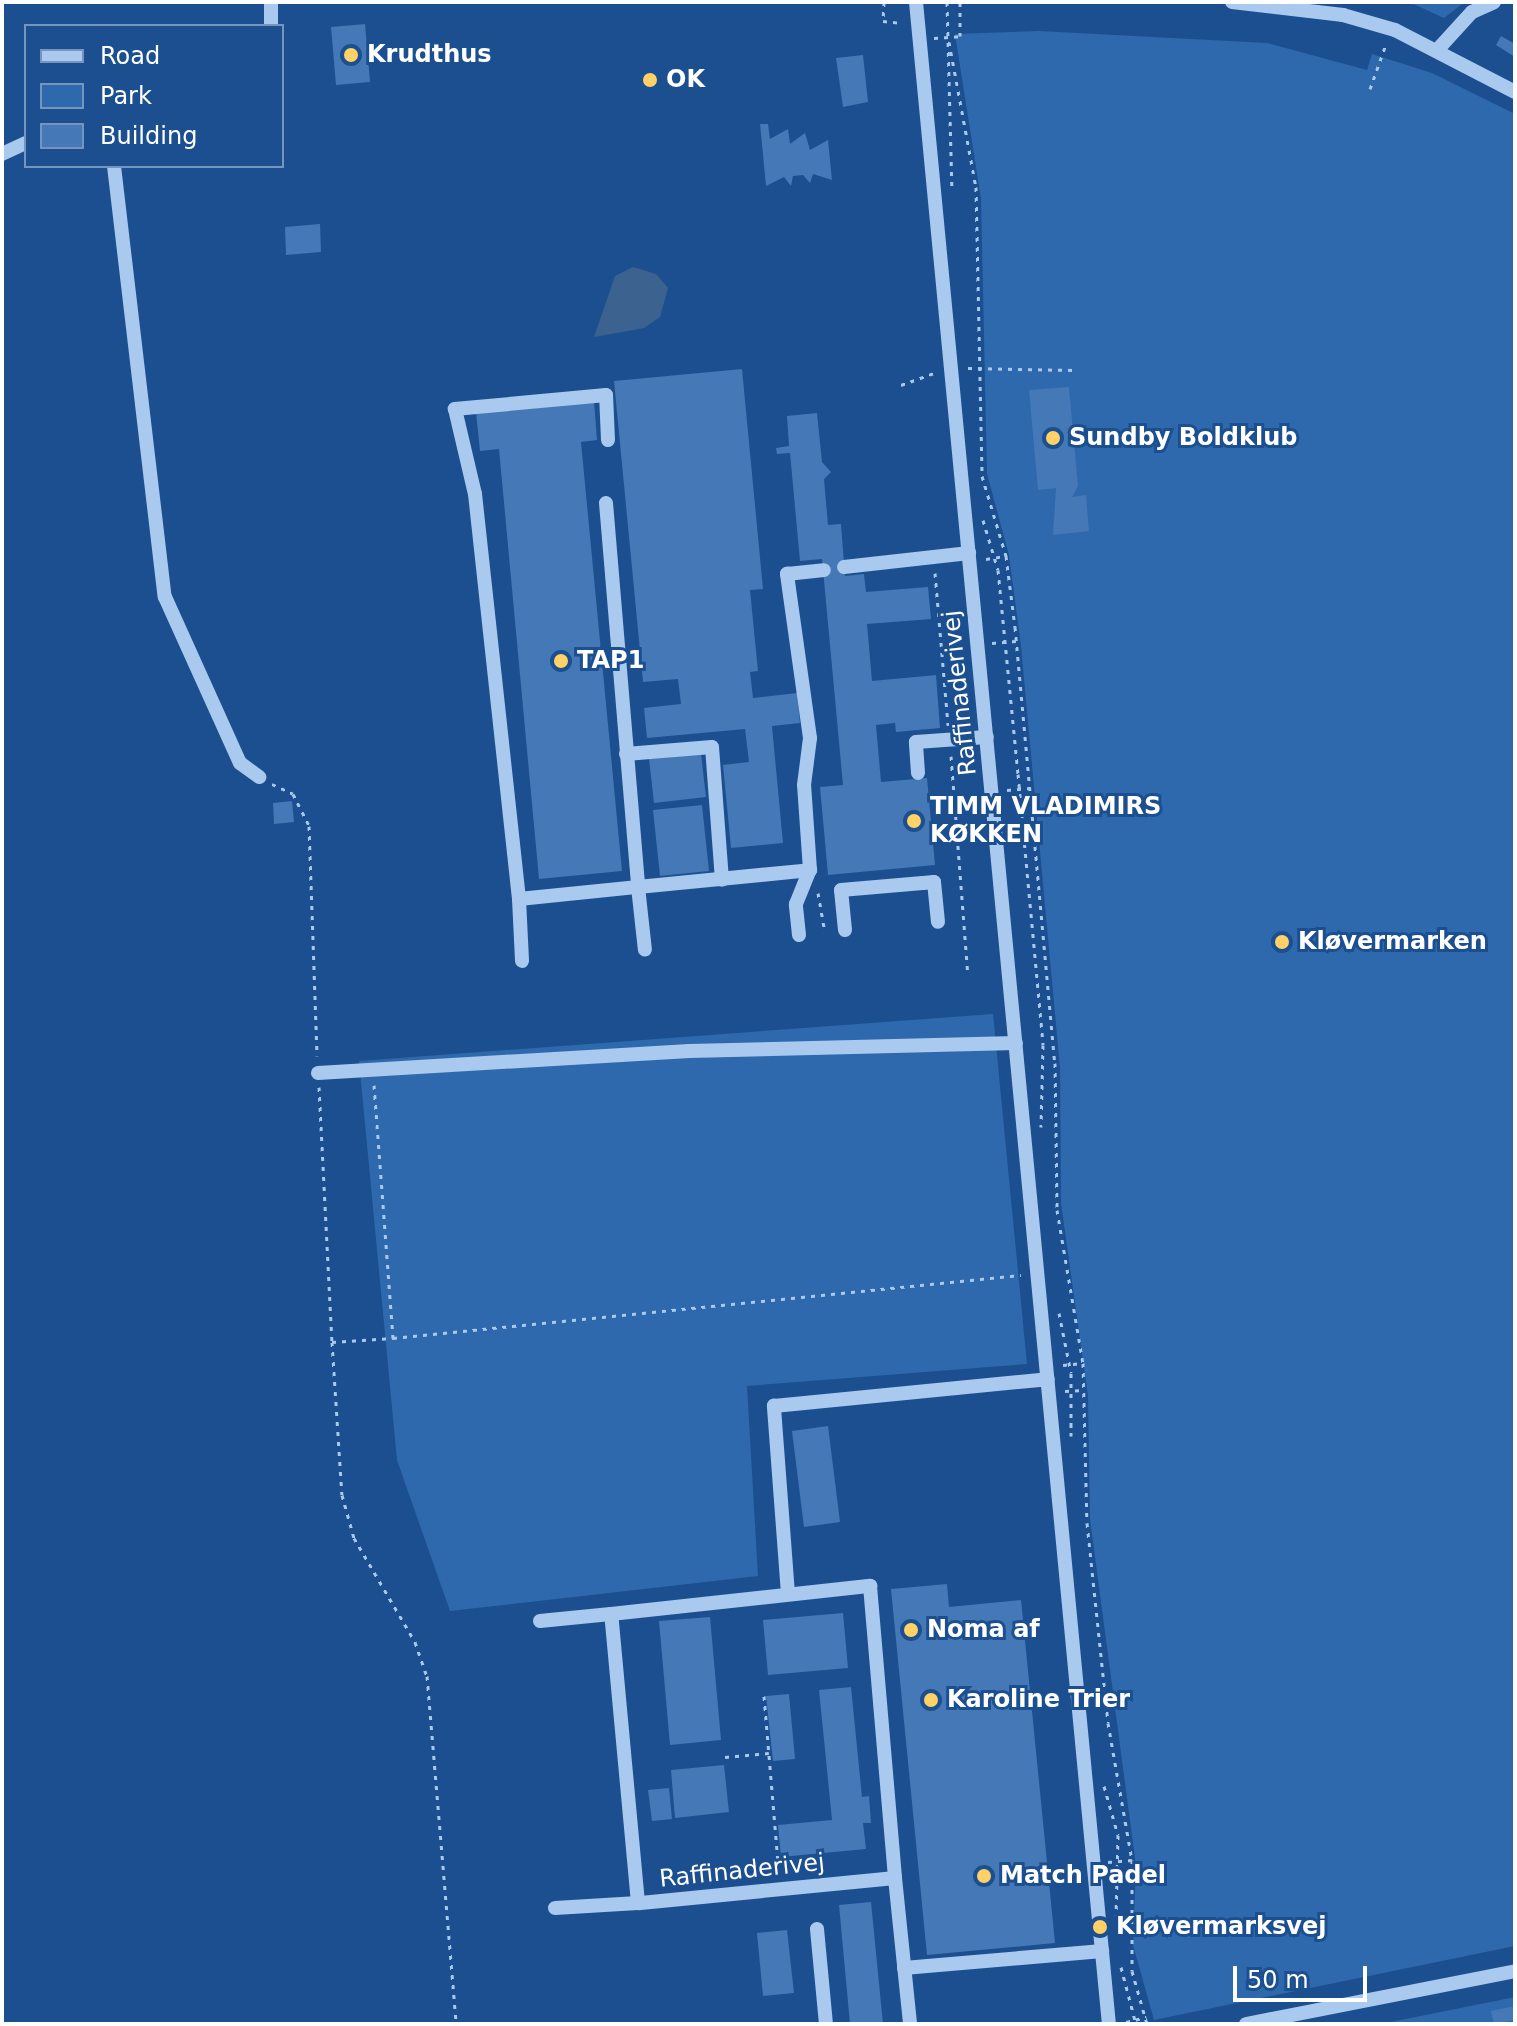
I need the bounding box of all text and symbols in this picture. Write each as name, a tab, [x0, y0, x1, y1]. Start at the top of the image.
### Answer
legend	[24, 24, 284, 168]
place label: Krudthus	[367, 41, 492, 69]
text: Road	[100, 42, 160, 70]
marker: Krudthus	[342, 46, 360, 64]
place label: OK	[666, 66, 705, 94]
marker: OK	[641, 71, 659, 89]
text: Park	[100, 82, 152, 110]
text: Building	[100, 122, 197, 150]
place label: Sundby Boldklub	[1069, 424, 1297, 452]
marker: Sundby Boldklub	[1044, 429, 1062, 447]
street label: Raffinaderivej	[937, 609, 983, 777]
place label: TAP1	[577, 647, 644, 675]
marker: TAP1	[552, 652, 570, 670]
place label: TIMM VLADIMIRS KØKKEN	[930, 793, 1161, 849]
marker: TIMM VLADIMIRS KØKKEN	[905, 812, 923, 830]
place label: Kløvermarken	[1298, 928, 1487, 956]
marker: Kløvermarken	[1273, 933, 1291, 951]
place label: Noma af	[927, 1616, 1040, 1644]
marker: Noma af	[902, 1621, 920, 1639]
place label: Karoline Trier	[947, 1686, 1130, 1714]
marker: Karoline Trier	[922, 1691, 940, 1709]
street label: Raffinaderivej	[658, 1848, 826, 1894]
place label: Match Padel	[1000, 1862, 1166, 1890]
marker: Match Padel	[975, 1867, 993, 1885]
place label: Kløvermarksvej	[1116, 1913, 1327, 1941]
marker: Kløvermarksvej	[1091, 1918, 1109, 1936]
scale bar	[1237, 1950, 1371, 2000]
text: 50 m	[1247, 1966, 1309, 1994]

